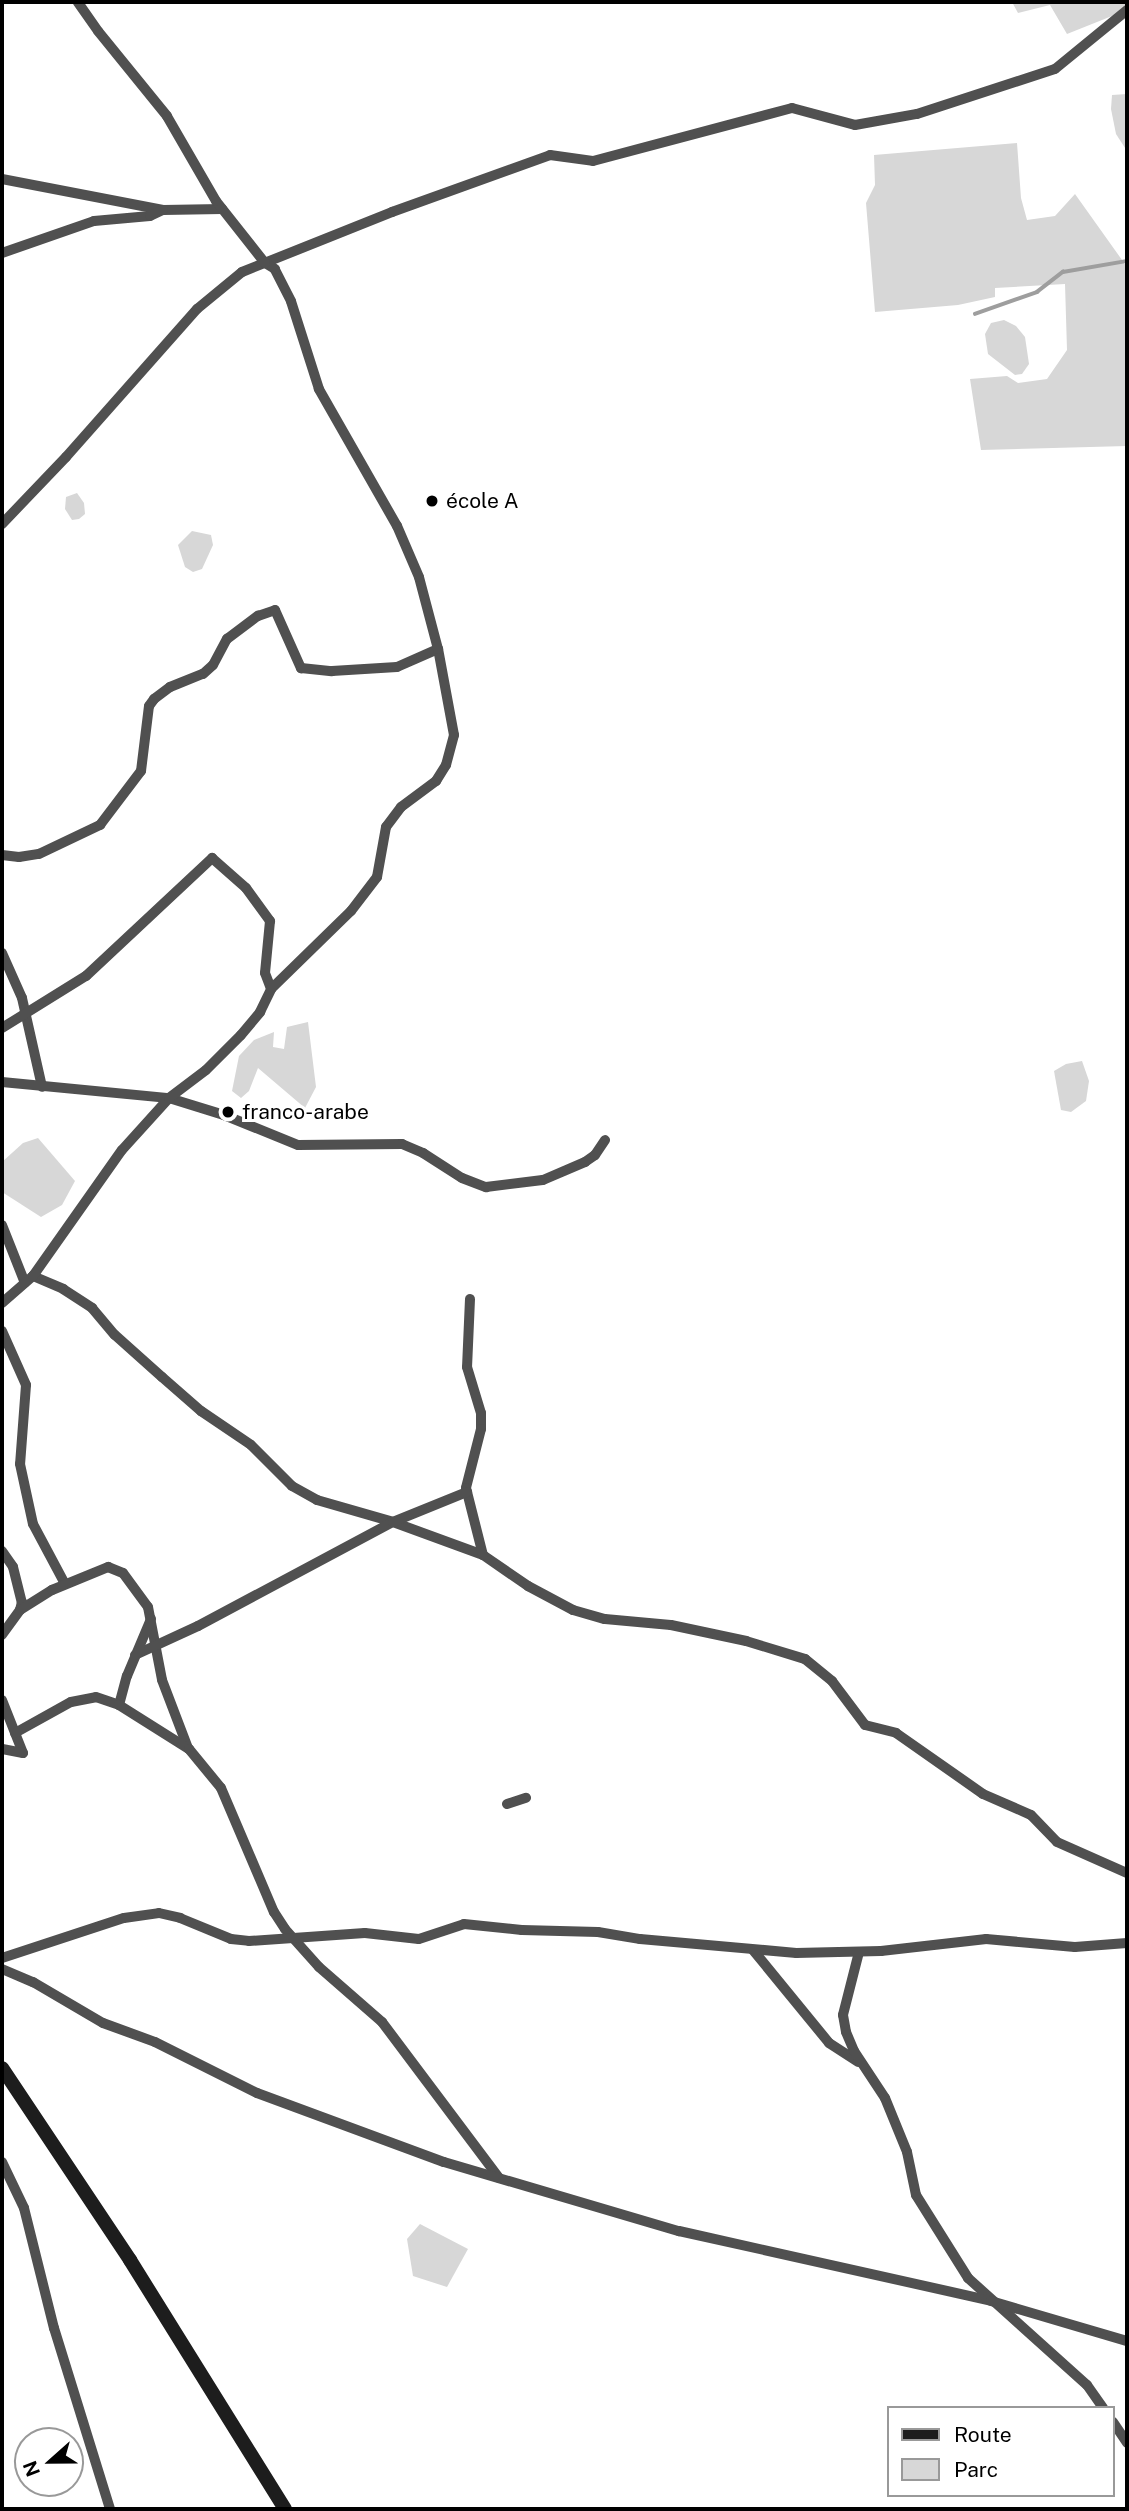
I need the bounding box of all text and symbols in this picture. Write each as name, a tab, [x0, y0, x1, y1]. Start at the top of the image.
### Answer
place label: école A	[446, 488, 519, 514]
marker: école A	[424, 493, 440, 509]
place label: franco-arabe	[242, 1099, 369, 1125]
marker: franco-arabe	[220, 1104, 236, 1120]
legend	[888, 2406, 1115, 2497]
text: Route	[954, 2422, 1012, 2447]
north arrow	[14, 2427, 84, 2497]
text: Parc	[954, 2457, 998, 2482]
text: N	[18, 2458, 44, 2480]

